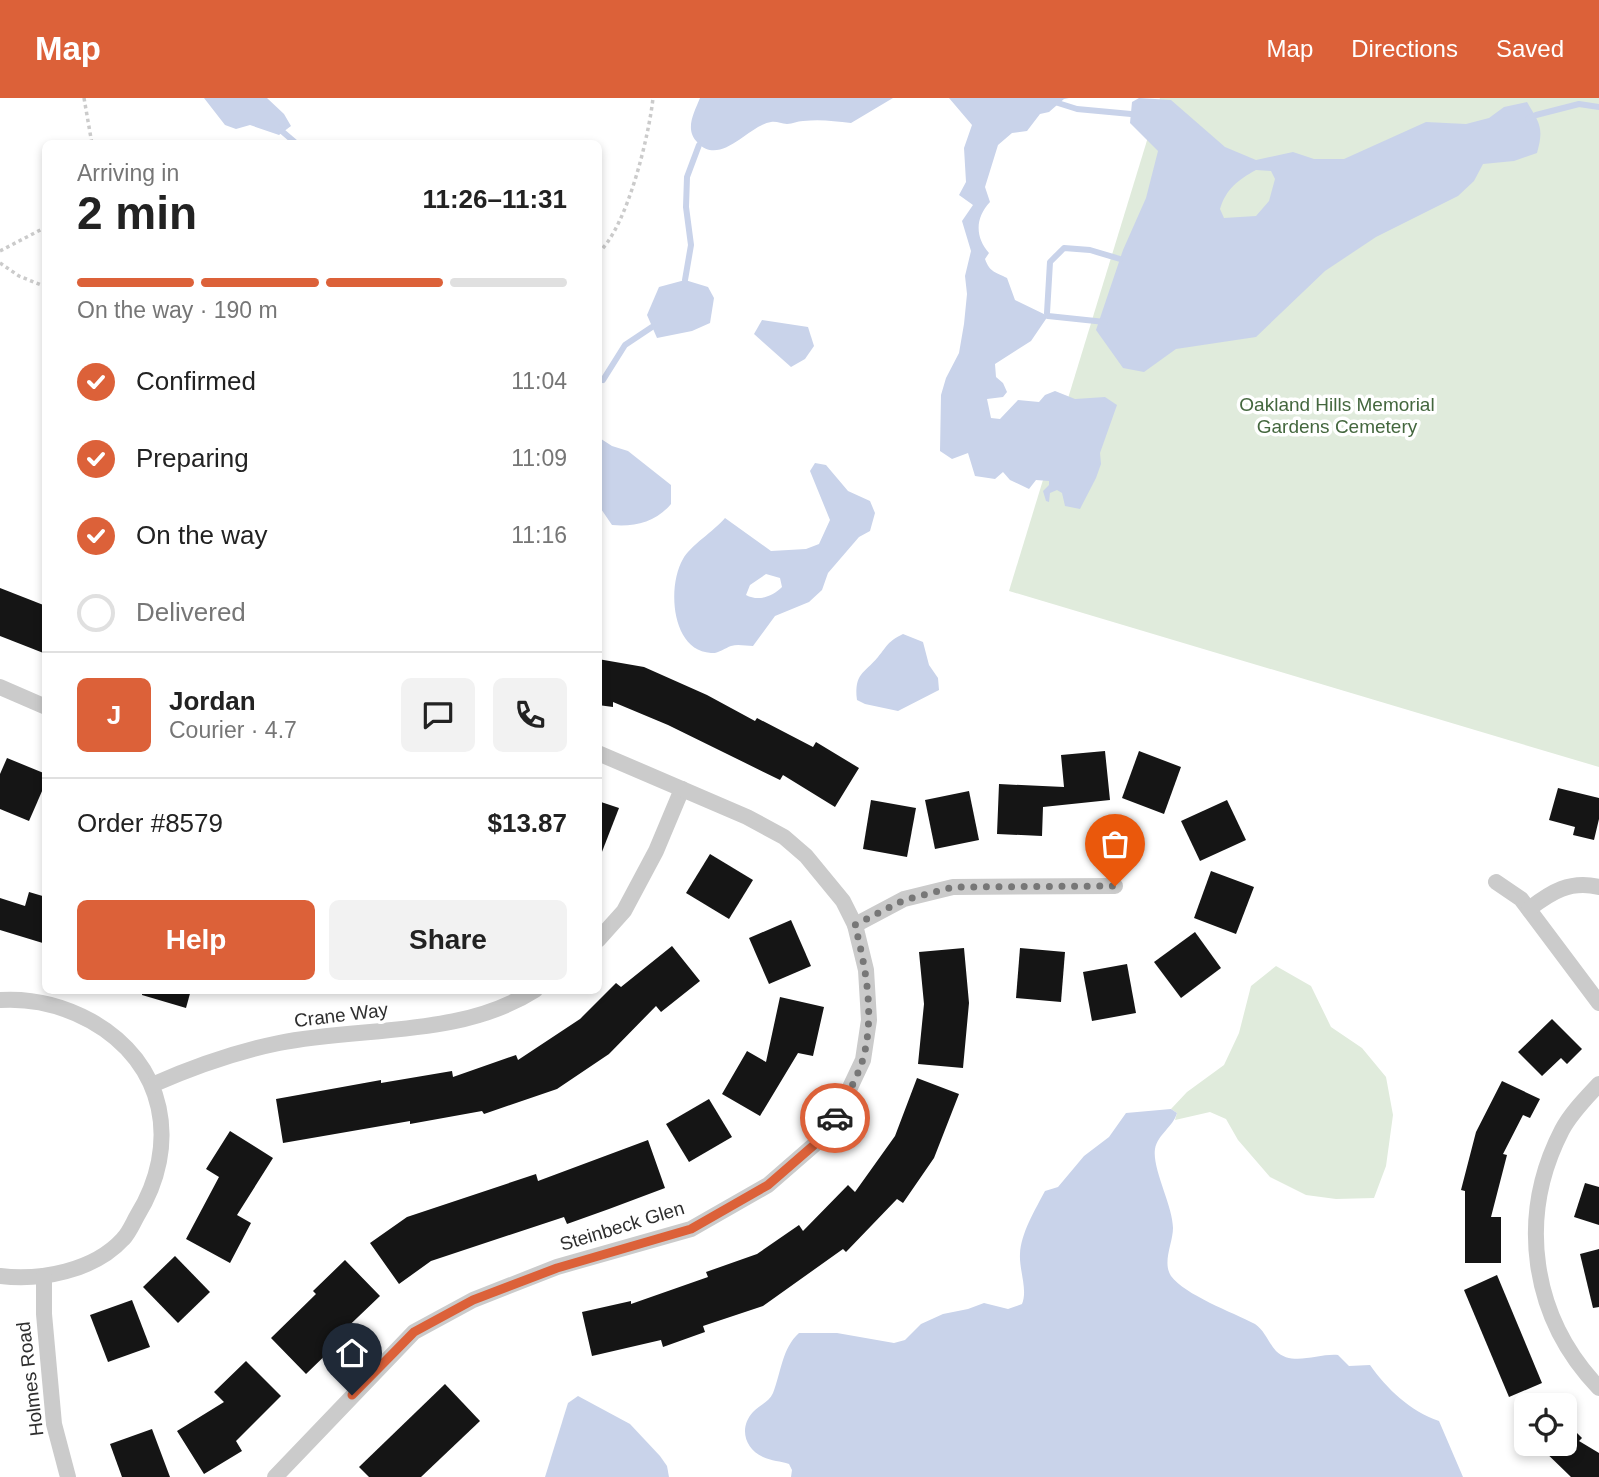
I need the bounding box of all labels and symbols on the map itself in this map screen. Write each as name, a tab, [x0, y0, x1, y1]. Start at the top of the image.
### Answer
park label: Oakland Hills Memorial Gardens Cemetery	[1239, 394, 1435, 437]
pin	[1085, 814, 1145, 886]
street label: Crane Way	[293, 999, 390, 1031]
courier	[800, 1083, 870, 1153]
street label: Steinbeck Glen	[557, 1197, 687, 1255]
street label: Holmes Road	[13, 1321, 47, 1437]
pin	[322, 1323, 382, 1395]

